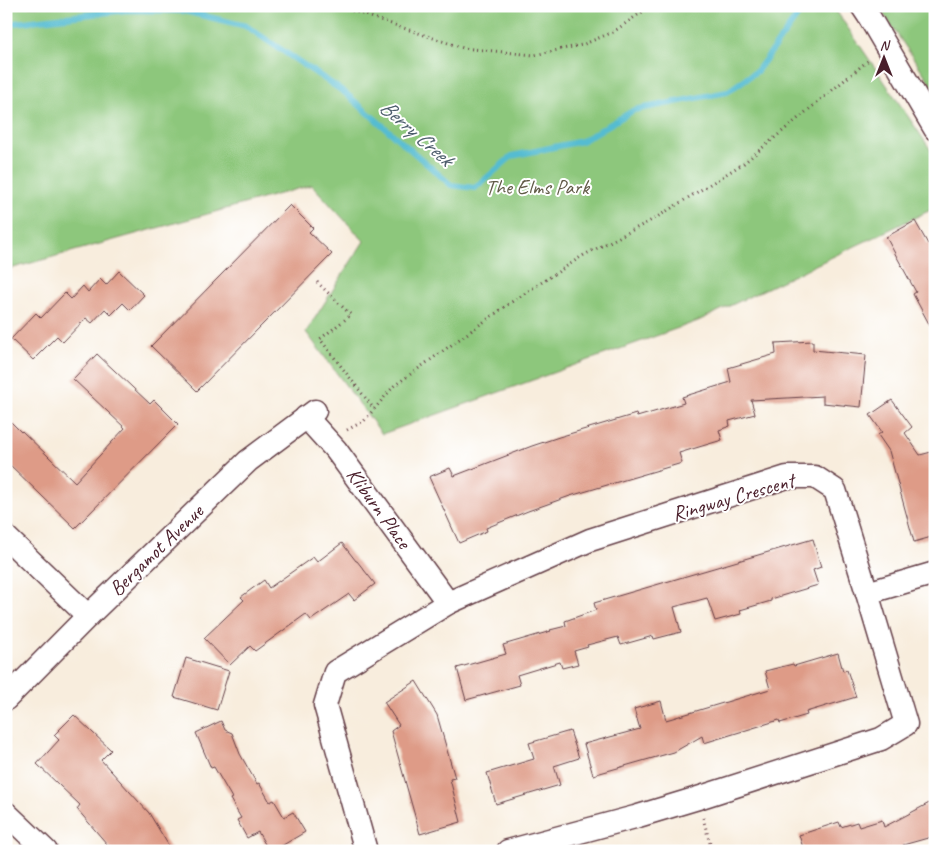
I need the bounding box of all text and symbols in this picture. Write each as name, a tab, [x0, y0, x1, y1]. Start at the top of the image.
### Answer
north arrow	[858, 32, 908, 82]
text: N	[880, 37, 891, 54]
water label: Berry Creek	[374, 93, 462, 175]
park label: The Elms Park	[485, 174, 590, 200]
street label: Kliburn Place	[341, 462, 418, 555]
street label: Ringway Crescent	[669, 466, 800, 527]
street label: Bergamot Avenue	[104, 498, 209, 601]

